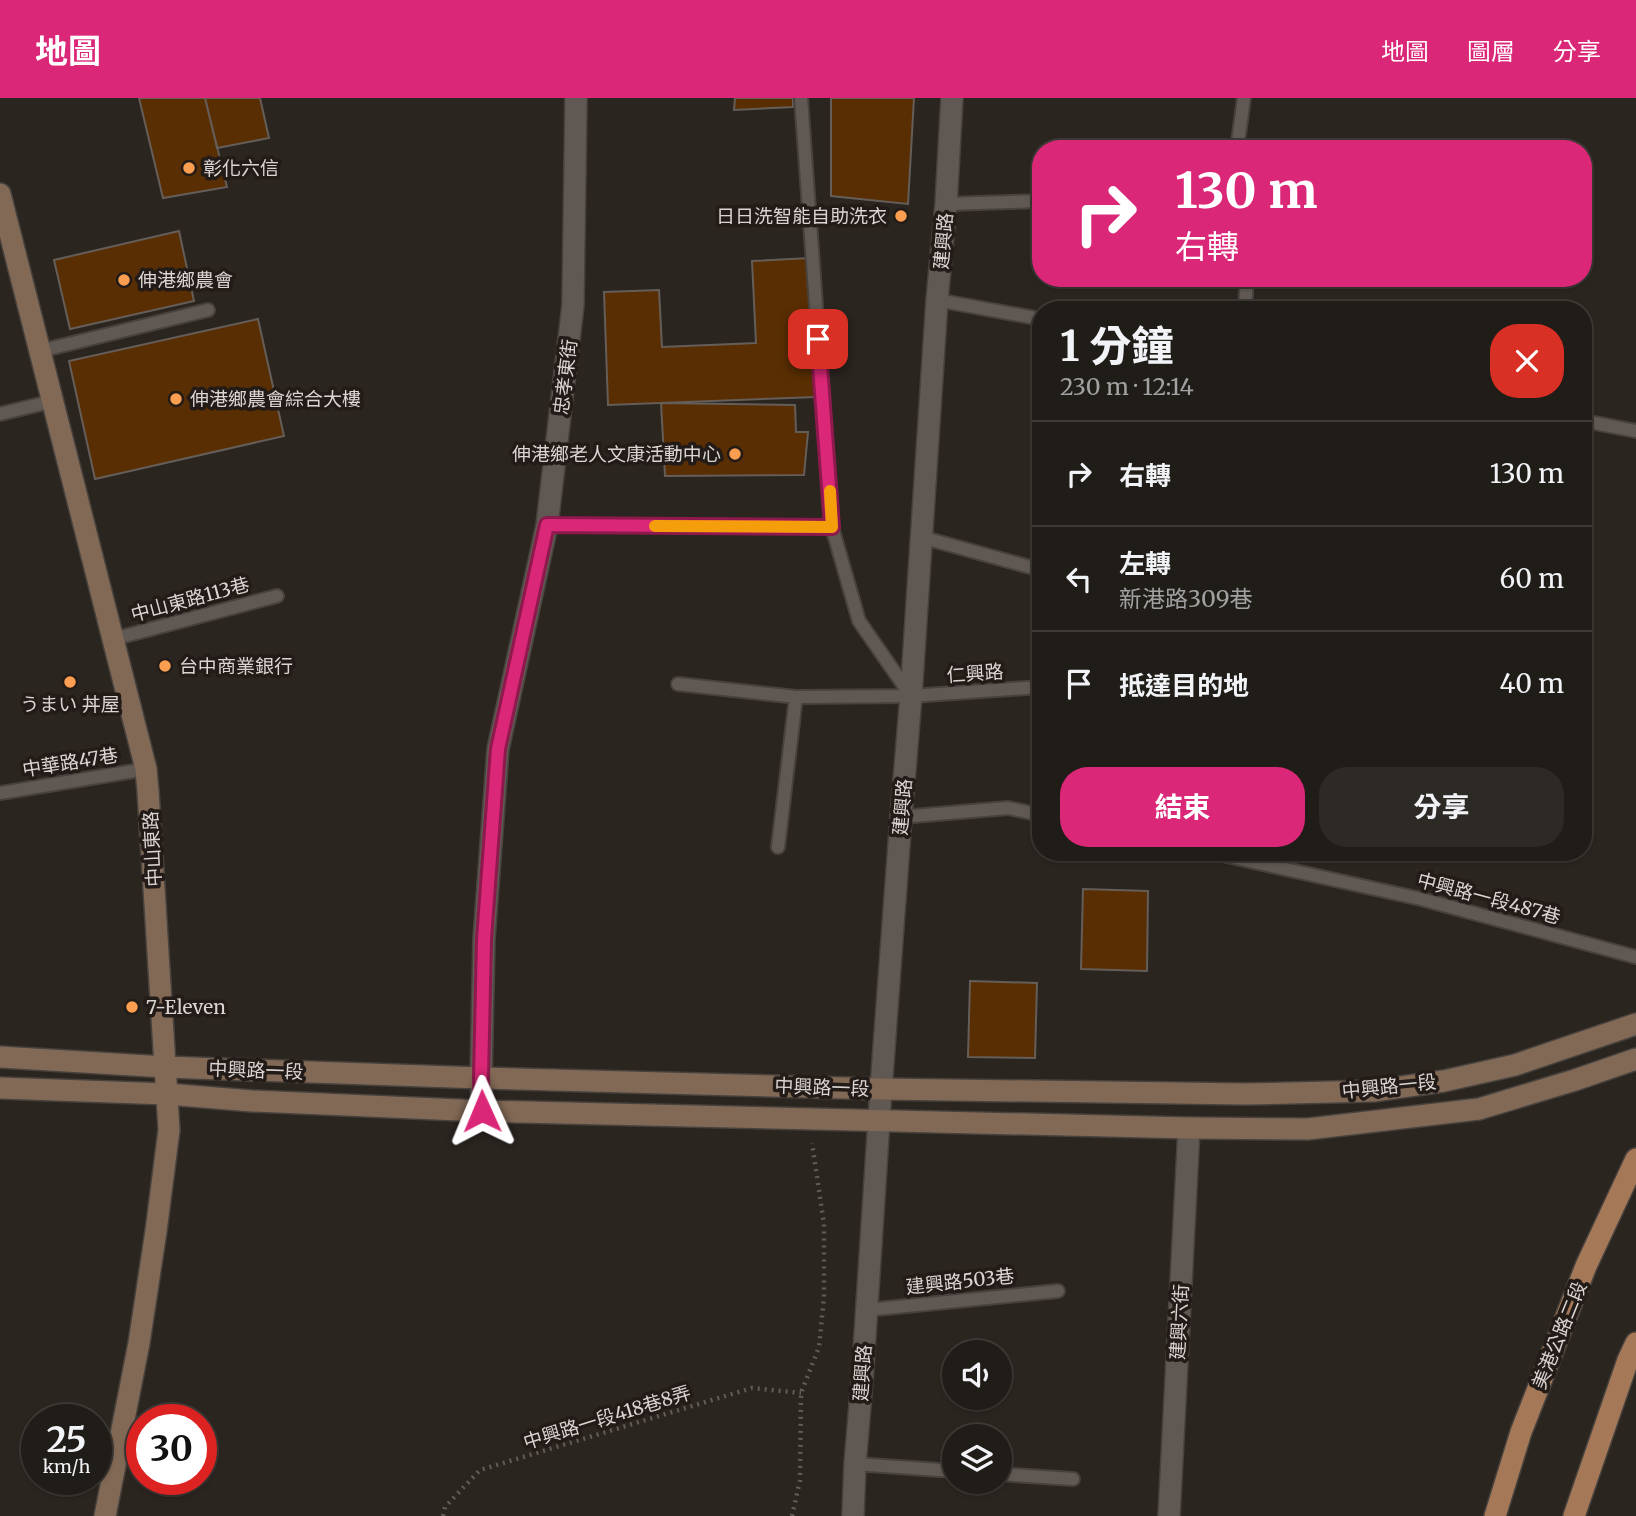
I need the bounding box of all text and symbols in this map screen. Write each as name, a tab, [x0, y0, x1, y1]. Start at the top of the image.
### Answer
text: 地圖	[35, 31, 101, 72]
text: 地圖	[1381, 36, 1429, 67]
text: 圖層	[1467, 36, 1515, 67]
text: 分享	[1553, 36, 1601, 67]
place label: 彰化六信	[203, 156, 279, 180]
marker: 彰化六信	[181, 160, 197, 176]
text: 130 m	[1175, 160, 1318, 221]
icon: right	[1060, 168, 1151, 259]
place label: 日日洗智能自助洗衣	[716, 204, 887, 228]
marker: 日日洗智能自助洗衣	[893, 208, 909, 224]
street label: 建興路	[929, 212, 957, 270]
text: 右轉	[1175, 227, 1239, 267]
place label: 伸港鄉農會	[138, 268, 233, 292]
marker: 伸港鄉農會	[116, 272, 132, 288]
pin	[788, 309, 848, 369]
icon: arrive	[799, 320, 837, 358]
text: 1 分鐘	[1060, 320, 1173, 372]
button: close	[1490, 324, 1564, 398]
street label: 忠孝東街	[548, 338, 582, 416]
text: 230 m · 12:14	[1060, 372, 1194, 401]
place label: 伸港鄉農會綜合大樓	[190, 387, 361, 411]
marker: 伸港鄉農會綜合大樓	[168, 391, 184, 407]
place label: 伸港鄉老人文康活動中心	[512, 442, 721, 466]
marker: 伸港鄉老人文康活動中心	[727, 446, 743, 462]
icon: right	[1060, 455, 1098, 493]
text: 130 m	[1490, 457, 1564, 490]
text: 右轉	[1119, 459, 1171, 492]
text: 左轉	[1119, 547, 1171, 580]
icon: left	[1060, 560, 1098, 598]
text: 60 m	[1500, 562, 1564, 595]
street label: 中山東路113巷	[128, 572, 252, 626]
text: 新港路309巷	[1119, 584, 1253, 613]
place label: 台中商業銀行	[179, 654, 293, 678]
marker: 台中商業銀行	[157, 658, 173, 674]
street label: 仁興路	[946, 659, 1004, 687]
icon: arrive	[1060, 665, 1098, 703]
text: 40 m	[1500, 667, 1564, 700]
text: 抵達目的地	[1119, 669, 1249, 702]
marker: うまい 丼屋	[62, 674, 78, 690]
place label: うまい 丼屋	[20, 692, 120, 716]
street label: 中華路47巷	[20, 743, 120, 781]
button: 結束	[1060, 767, 1305, 847]
button: 分享	[1319, 767, 1564, 847]
street label: 建興路	[888, 778, 916, 836]
street label: 中山東路	[138, 810, 166, 888]
street label: 中興路一段487巷	[1415, 867, 1563, 929]
place label: 7-Eleven	[146, 995, 226, 1019]
marker: 7-Eleven	[124, 999, 140, 1015]
street label: 中興路一段	[208, 1056, 304, 1084]
street label: 中興路一段	[1340, 1069, 1438, 1103]
street label: 中興路一段	[774, 1073, 870, 1101]
position arrow	[445, 1074, 519, 1148]
street label: 建興路503巷	[905, 1263, 1015, 1299]
street label: 美港公路二段	[1527, 1278, 1591, 1392]
street label: 建興六街	[1165, 1283, 1193, 1361]
map controls	[942, 1340, 1012, 1494]
button: sound	[942, 1340, 1012, 1410]
street label: 建興路	[848, 1344, 876, 1402]
street label: 中興路一段418巷8弄	[520, 1380, 694, 1454]
speed limit sign: 30	[126, 1404, 217, 1495]
text: 25	[46, 1418, 87, 1462]
button: layers	[942, 1424, 1012, 1494]
text: km/h	[43, 1455, 90, 1478]

